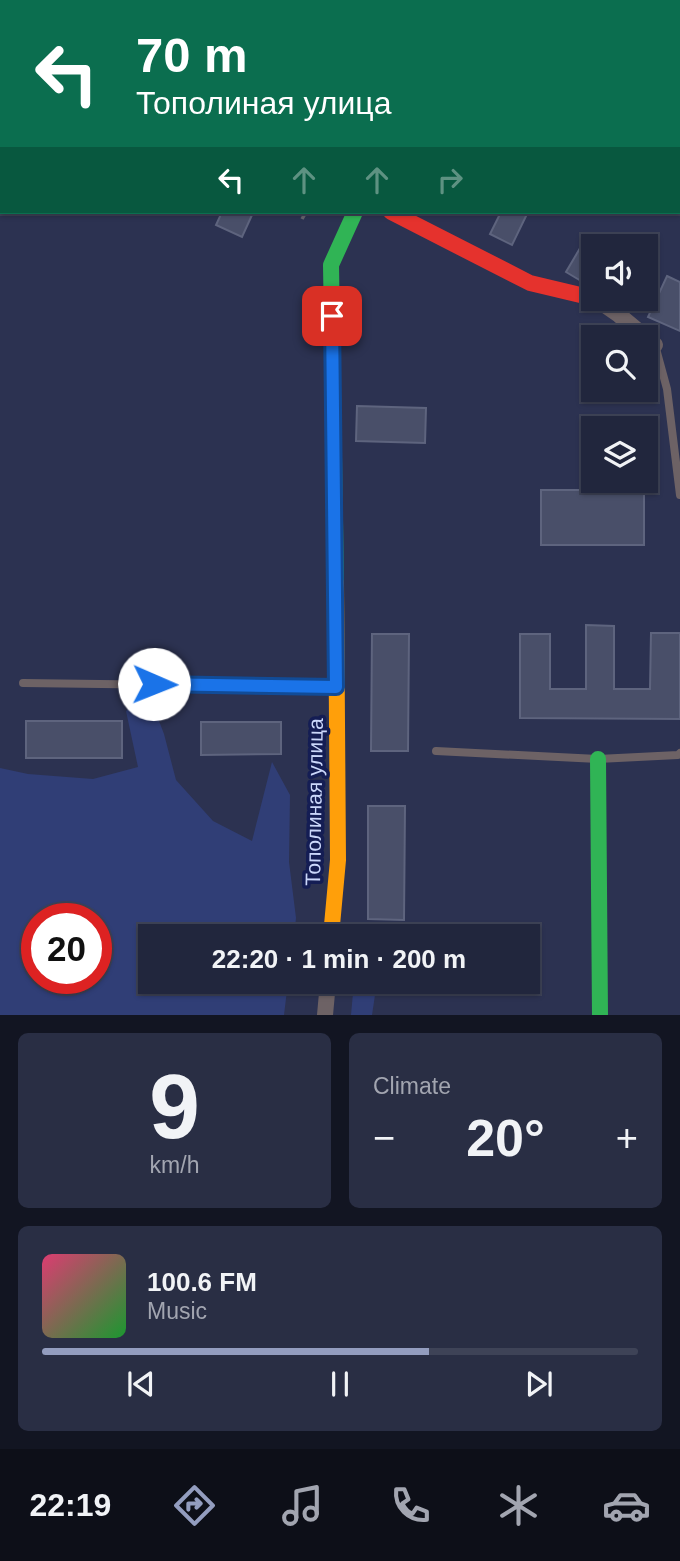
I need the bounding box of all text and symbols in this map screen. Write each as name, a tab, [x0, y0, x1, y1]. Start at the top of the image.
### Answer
icon: left	[21, 28, 112, 119]
text: 70 m	[136, 28, 248, 82]
text: Тополиная улица	[136, 85, 391, 121]
icon: left	[212, 161, 250, 199]
icon: ahead	[285, 161, 323, 199]
icon: ahead	[358, 161, 396, 199]
icon: right	[431, 161, 469, 199]
map controls	[581, 234, 658, 493]
button: sound	[581, 234, 658, 311]
pin	[302, 286, 362, 346]
icon: arrive	[313, 297, 351, 335]
button: search	[581, 325, 658, 402]
button: layers	[581, 416, 658, 493]
position arrow	[117, 647, 191, 721]
street label: Тополиная улица	[301, 718, 327, 886]
speed limit sign: 20	[21, 903, 112, 994]
text: 22:20 · 1 min · 200 m	[212, 944, 466, 974]
text: 9	[149, 1056, 200, 1157]
text: Climate	[373, 1073, 451, 1099]
text: 20°	[466, 1109, 545, 1167]
text: −	[373, 1117, 395, 1159]
text: +	[616, 1117, 638, 1159]
text: km/h	[150, 1152, 199, 1178]
text: 100.6 FM	[147, 1267, 257, 1297]
text: Music	[147, 1298, 207, 1324]
icon: previous	[122, 1365, 160, 1403]
icon: pause	[321, 1365, 359, 1403]
icon: next	[520, 1365, 558, 1403]
icon: directions	[170, 1481, 219, 1530]
icon: music	[278, 1481, 327, 1530]
icon: phone	[386, 1481, 435, 1530]
icon: climate	[494, 1481, 543, 1530]
icon: car	[602, 1481, 651, 1530]
text: 22:19	[29, 1487, 111, 1523]

